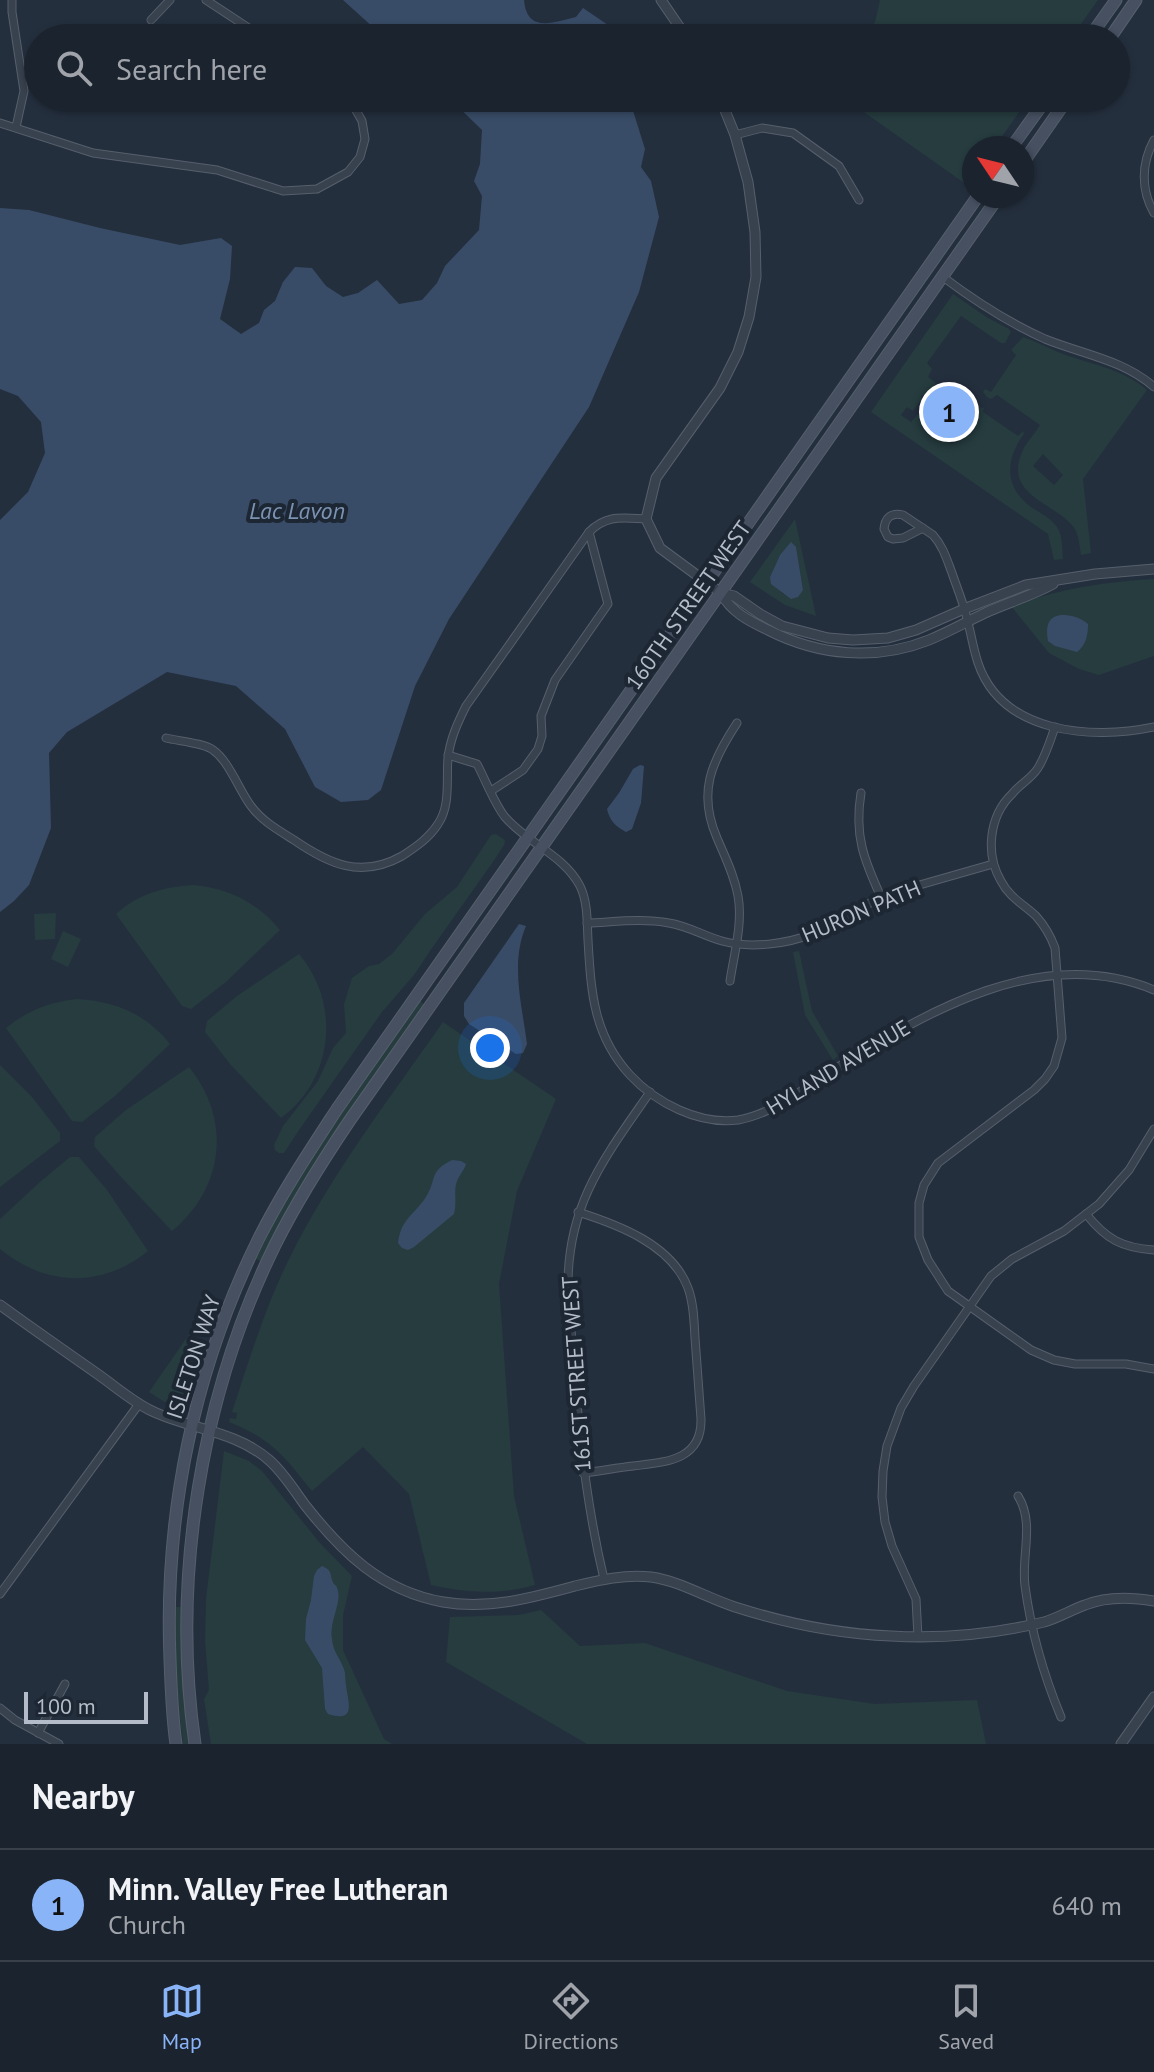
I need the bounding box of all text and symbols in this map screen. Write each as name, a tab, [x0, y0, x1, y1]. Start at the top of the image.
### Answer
search box	[24, 24, 1130, 112]
icon: search	[52, 46, 96, 90]
text: Search here	[116, 49, 267, 88]
north arrow	[962, 136, 1034, 208]
pin: 1	[923, 382, 975, 442]
water label: Lac Lavon	[249, 495, 345, 526]
street label: 160TH STREET WEST	[619, 515, 757, 695]
street label: HURON PATH	[797, 873, 925, 949]
street label: HYLAND AVENUE	[761, 1013, 915, 1121]
your location	[470, 1028, 510, 1068]
street label: 161ST STREET WEST	[555, 1275, 597, 1473]
street label: ISLETON WAY	[160, 1291, 226, 1423]
scale bar	[24, 1688, 148, 1724]
text: 100 m	[36, 1692, 96, 1720]
text: Nearby	[32, 1774, 134, 1818]
text: Minn. Valley Free Lutheran	[108, 1869, 448, 1908]
text: 1	[51, 1889, 65, 1922]
text: 640 m	[1051, 1889, 1122, 1922]
text: Church	[108, 1908, 186, 1941]
tab: Map	[160, 1979, 204, 2055]
tab: Directions	[523, 1979, 619, 2055]
tab: Saved	[938, 1979, 994, 2055]

